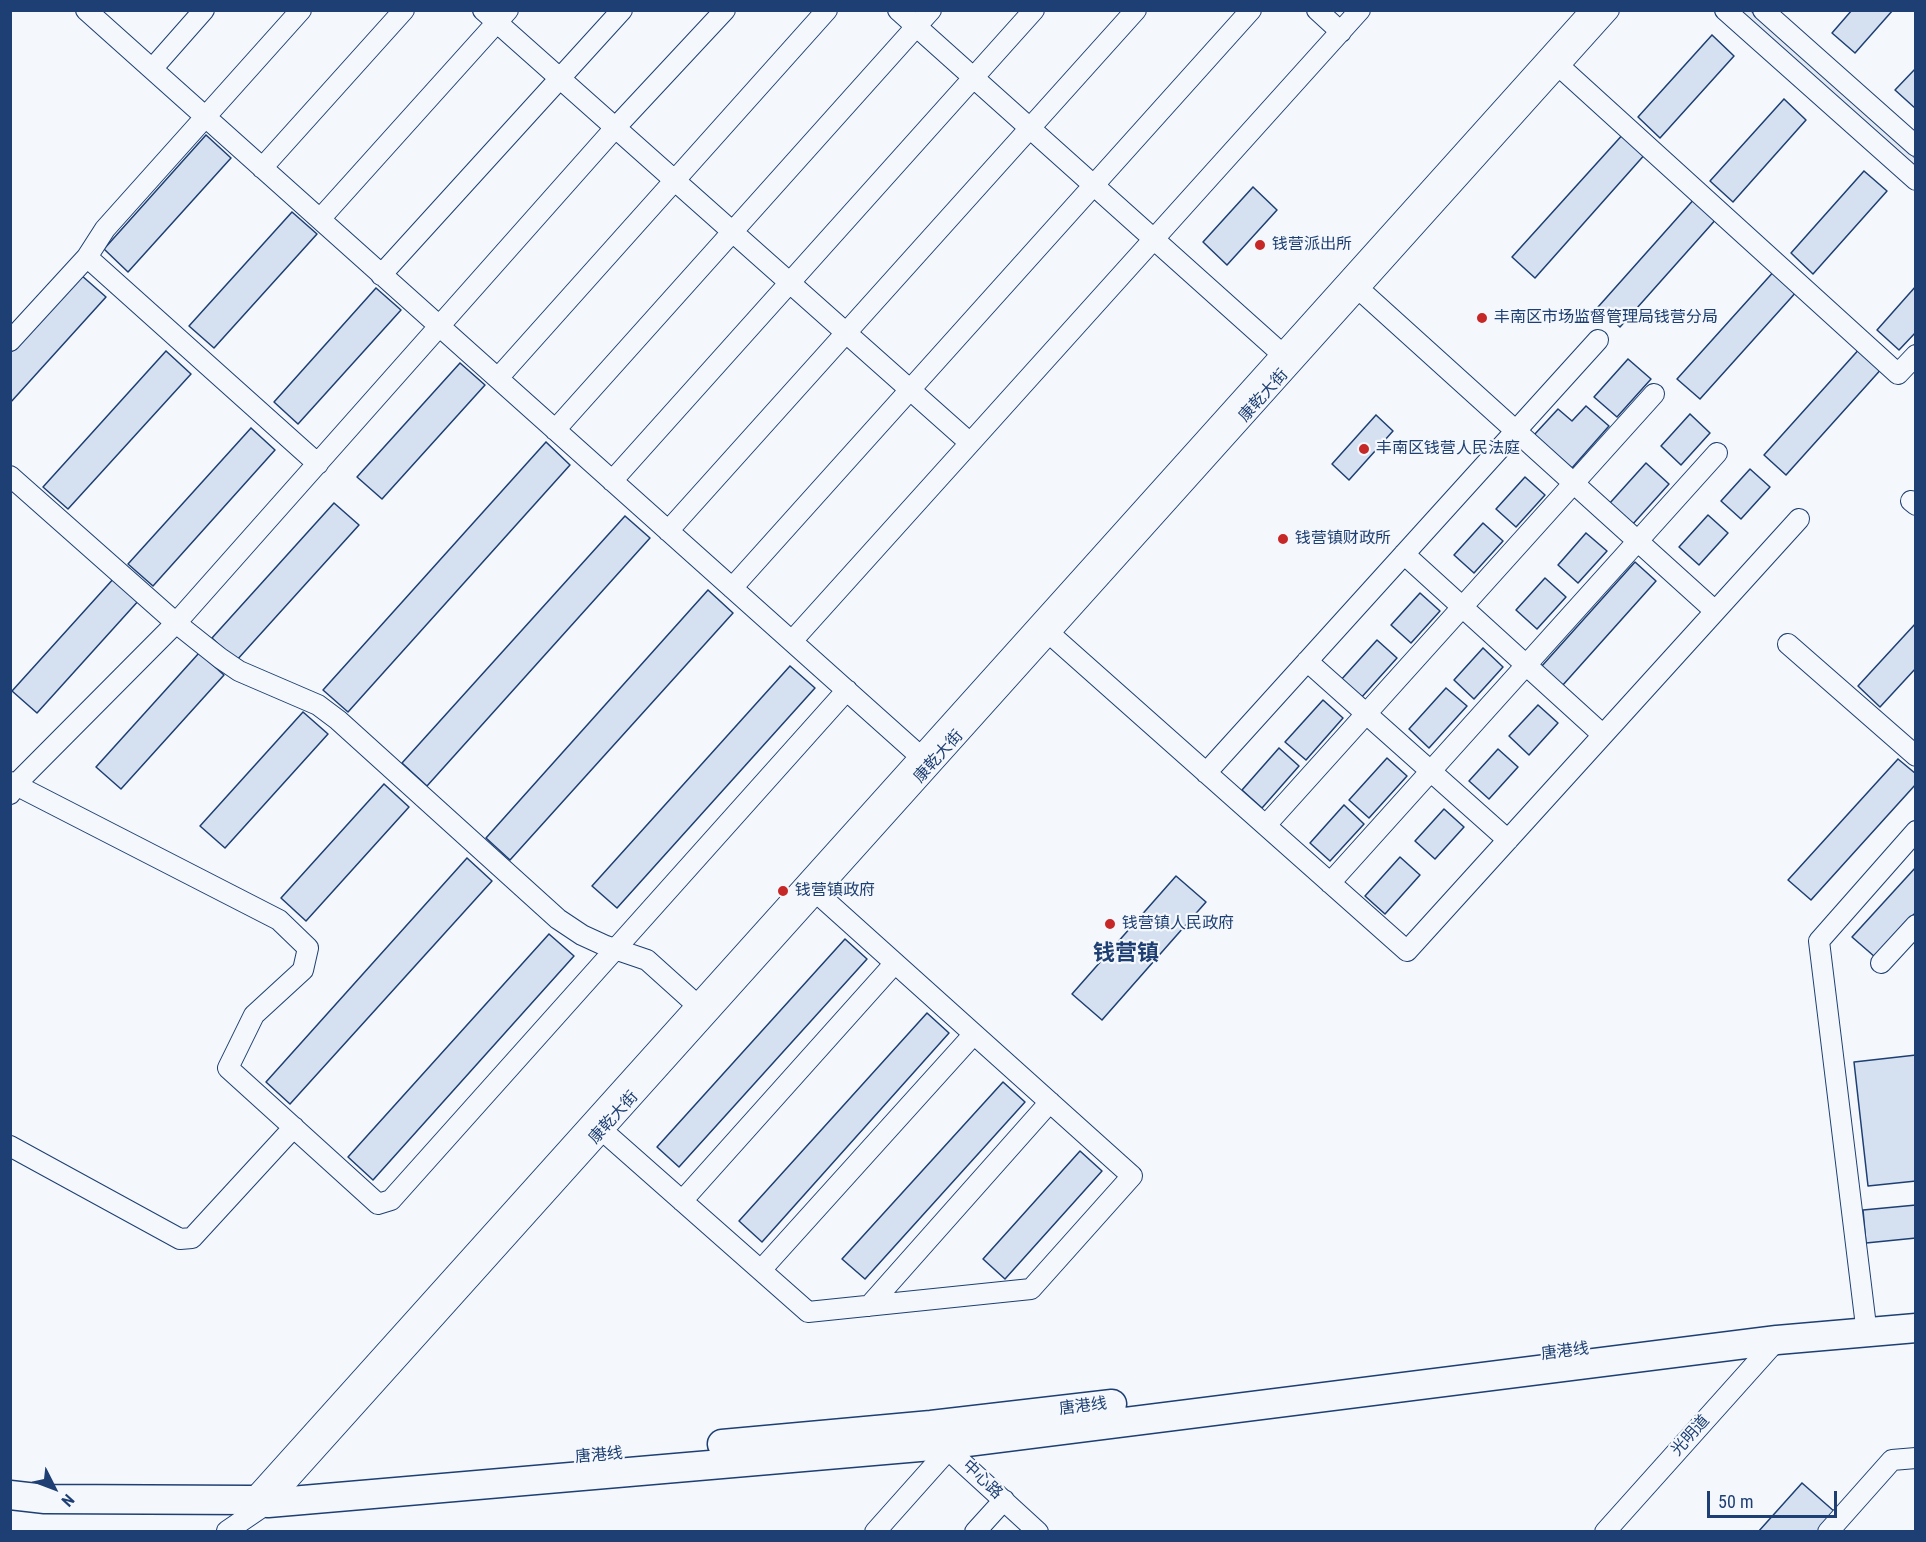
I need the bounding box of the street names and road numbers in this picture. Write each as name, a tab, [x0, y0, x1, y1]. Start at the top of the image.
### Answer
street label: 康乾大街	[1235, 366, 1293, 426]
street label: 康乾大街	[910, 727, 968, 787]
street label: 康乾大街	[585, 1088, 643, 1148]
street label: 唐港线	[1540, 1340, 1590, 1364]
street label: 唐港线	[1058, 1395, 1108, 1419]
street label: 光明道	[1668, 1412, 1714, 1460]
street label: 唐港线	[574, 1444, 624, 1468]
street label: 中心路	[958, 1457, 1006, 1503]

